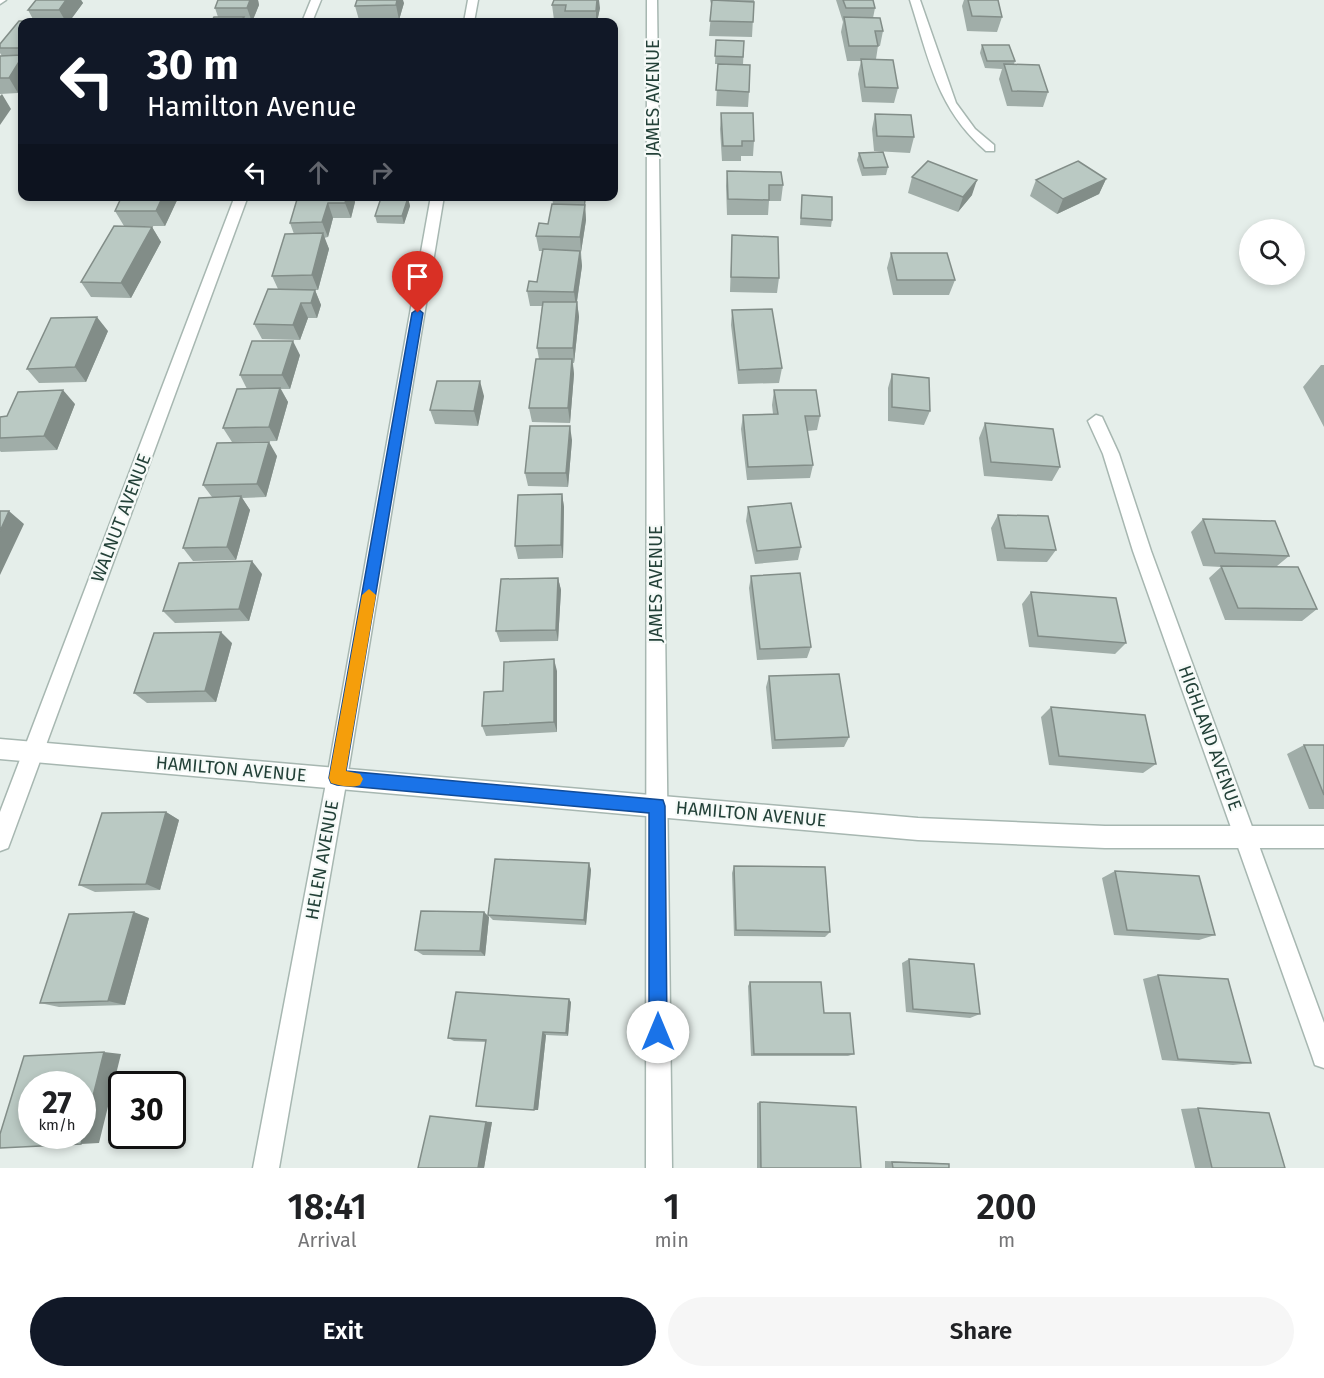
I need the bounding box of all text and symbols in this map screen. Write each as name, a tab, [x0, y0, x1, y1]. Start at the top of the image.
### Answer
street label: JAMES AVENUE	[642, 39, 664, 157]
text: 30 m	[147, 40, 239, 90]
icon: left	[48, 42, 126, 120]
text: Hamilton Avenue	[147, 91, 356, 123]
icon: left	[239, 156, 272, 189]
icon: ahead	[302, 156, 335, 189]
icon: right	[365, 156, 398, 189]
map controls	[1239, 219, 1305, 285]
button: search	[1239, 219, 1305, 285]
pin	[392, 251, 443, 313]
icon: arrive	[401, 260, 434, 293]
street label: WALNUT AVENUE	[86, 451, 156, 585]
street label: JAMES AVENUE	[645, 525, 667, 643]
street label: HIGHLAND AVENUE	[1174, 663, 1246, 813]
street label: HAMILTON AVENUE	[155, 751, 307, 787]
street label: HAMILTON AVENUE	[675, 796, 827, 832]
street label: HELEN AVENUE	[301, 798, 343, 922]
position arrow	[626, 1000, 690, 1064]
speed limit sign: 30	[108, 1071, 186, 1149]
text: 27	[42, 1085, 72, 1121]
text: km/h	[38, 1116, 76, 1134]
text: 18:41	[287, 1185, 367, 1229]
text: 1	[664, 1185, 680, 1229]
text: 200	[976, 1185, 1037, 1229]
text: Arrival	[298, 1228, 357, 1252]
text: min	[654, 1228, 689, 1252]
text: m	[998, 1228, 1015, 1252]
button: Exit	[30, 1297, 656, 1366]
button: Share	[668, 1297, 1294, 1366]

